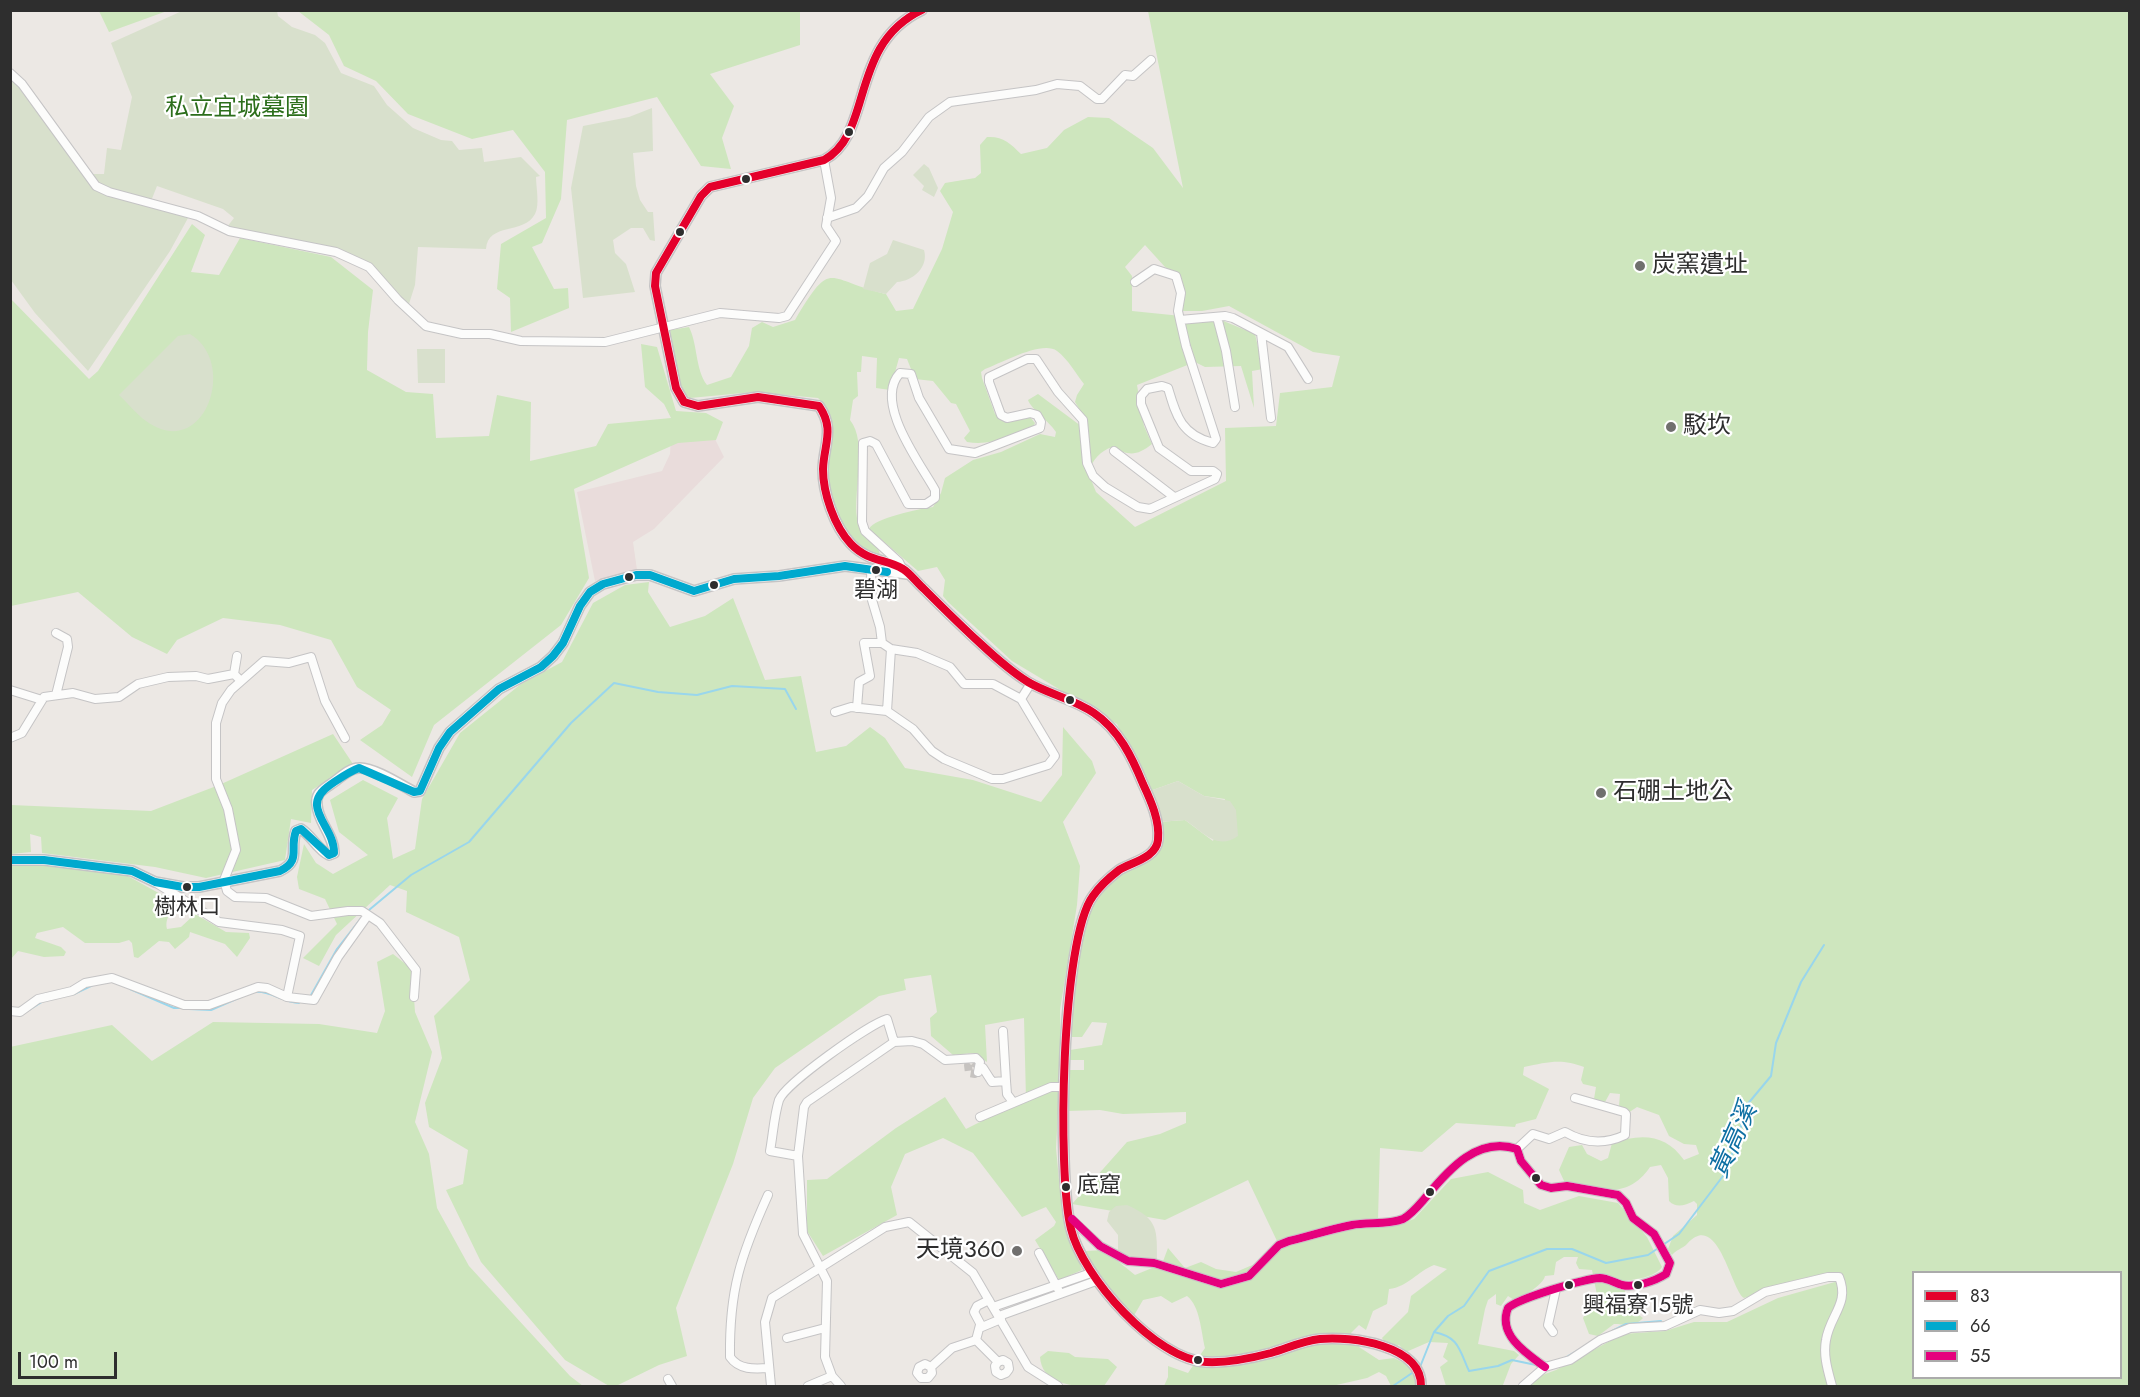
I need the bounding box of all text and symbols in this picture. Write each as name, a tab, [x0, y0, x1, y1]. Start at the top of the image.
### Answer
park label: 私立宜城墓園	[165, 95, 309, 123]
unlabelled marker	[843, 126, 855, 138]
unlabelled marker	[740, 173, 752, 185]
unlabelled marker	[674, 226, 686, 238]
place label: 炭窯遺址	[1652, 252, 1748, 280]
marker: 炭窯遺址	[1633, 259, 1647, 273]
place label: 駁坎	[1683, 413, 1731, 441]
marker: 駁坎	[1664, 420, 1678, 434]
marker: 碧湖	[870, 564, 882, 576]
unlabelled marker	[623, 571, 635, 583]
unlabelled marker	[708, 579, 720, 591]
place label: 碧湖	[854, 579, 898, 605]
unlabelled marker	[1064, 694, 1076, 706]
place label: 石硼土地公	[1613, 779, 1733, 807]
marker: 石硼土地公	[1594, 786, 1608, 800]
marker: 樹林口	[181, 881, 193, 893]
place label: 樹林口	[154, 896, 220, 922]
water label: 黃高溪	[1705, 1099, 1765, 1183]
unlabelled marker	[1530, 1172, 1542, 1184]
place label: 底窟	[1077, 1174, 1121, 1200]
marker: 底窟	[1060, 1181, 1072, 1193]
unlabelled marker	[1424, 1186, 1436, 1198]
place label: 天境360	[916, 1237, 1005, 1265]
marker: 天境360	[1010, 1244, 1024, 1258]
legend	[1912, 1271, 2122, 1379]
unlabelled marker	[1563, 1279, 1575, 1291]
marker: 興福寮15號	[1632, 1279, 1644, 1291]
text: 83	[1970, 1283, 1990, 1309]
place label: 興福寮15號	[1583, 1294, 1693, 1320]
text: 66	[1970, 1313, 1991, 1339]
scale bar	[21, 1340, 120, 1378]
text: 55	[1970, 1343, 1990, 1369]
text: 100 m	[29, 1349, 78, 1375]
unlabelled marker	[1192, 1354, 1204, 1366]

